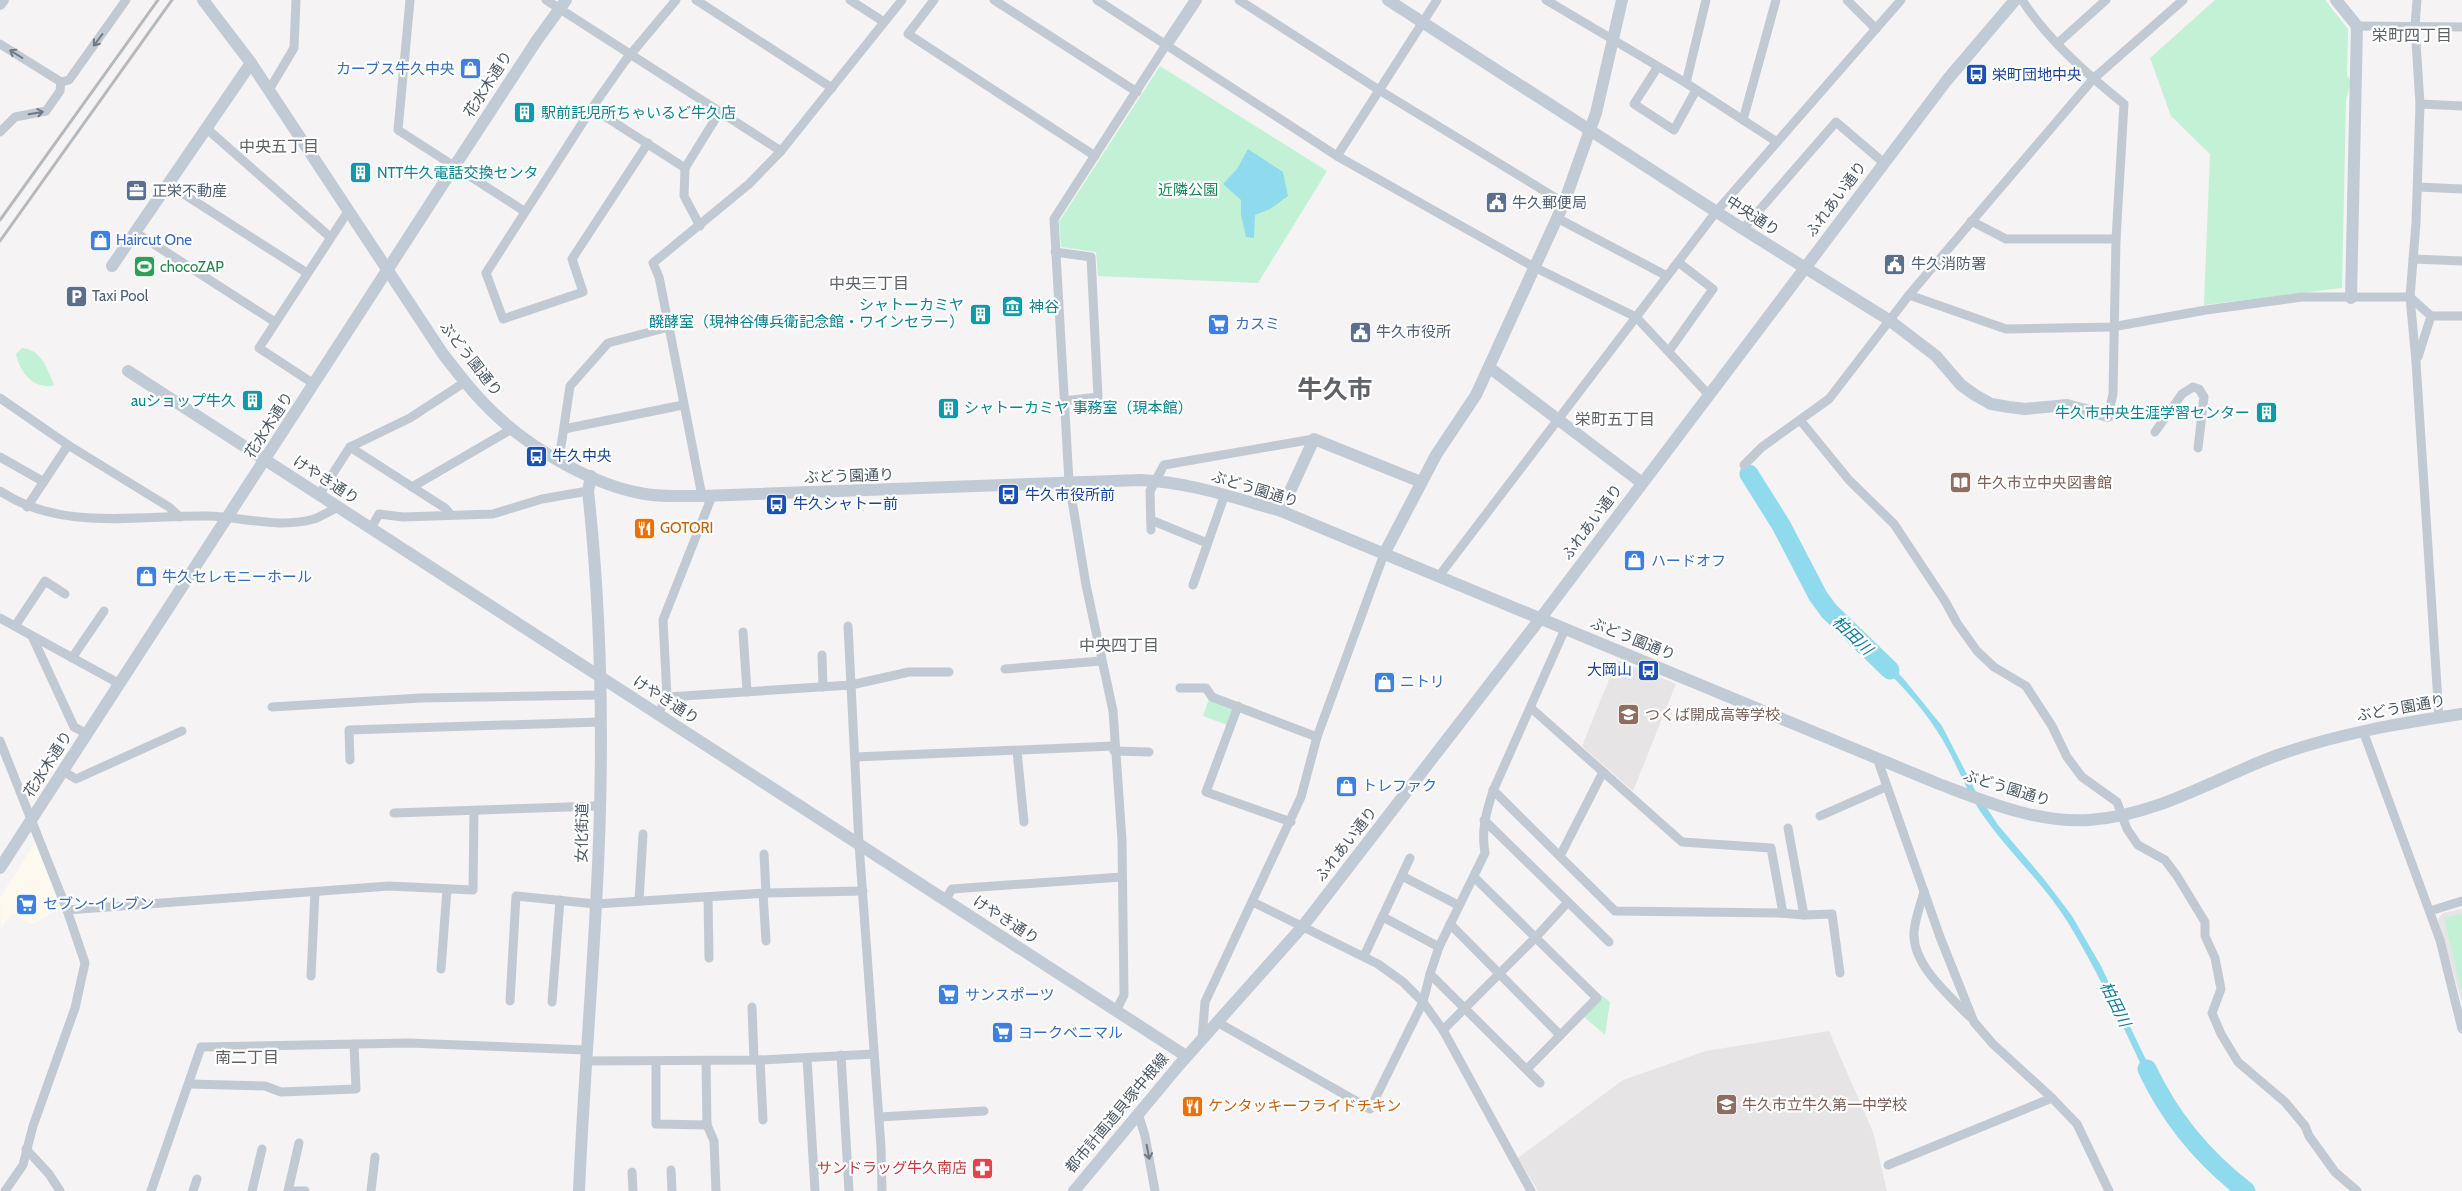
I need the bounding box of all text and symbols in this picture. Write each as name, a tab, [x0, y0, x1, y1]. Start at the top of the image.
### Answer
district label: 栄町四丁目	[2372, 26, 2452, 45]
one-way arrow	[93, 33, 103, 47]
one-way arrow	[9, 48, 23, 58]
street label: 花水木通り	[460, 48, 516, 120]
shop icon: カーブス牛久中央	[459, 57, 483, 81]
place label: カーブス牛久中央	[336, 60, 455, 78]
bus stop icon: 栄町団地中央	[1964, 63, 1988, 87]
place label: 栄町団地中央	[1992, 66, 2082, 84]
building icon: 駅前託児所ちゃいるど牛久店	[513, 101, 537, 125]
place label: 駅前託児所ちゃいるど牛久店	[541, 104, 736, 122]
one-way arrow	[28, 107, 44, 117]
district label: 中央五丁目	[239, 137, 319, 156]
street label: ふれあい通り	[1802, 158, 1870, 240]
building icon: NTT牛久電話交換センタ	[349, 161, 373, 185]
place label: NTT牛久電話交換センタ	[377, 164, 539, 182]
office icon: 正栄不動産	[124, 179, 148, 203]
park label: 近隣公園	[1158, 181, 1218, 199]
place label: 正栄不動産	[152, 182, 227, 200]
public building icon: 牛久郵便局	[1484, 191, 1508, 215]
street label: 中央通り	[1723, 192, 1783, 240]
place label: 牛久郵便局	[1512, 194, 1587, 212]
shop icon: Haircut One	[88, 228, 112, 252]
place label: Haircut One	[116, 231, 192, 249]
public building icon: 牛久消防署	[1883, 252, 1907, 276]
sports icon: chocoZAP	[132, 255, 156, 279]
place label: 牛久消防署	[1911, 255, 1986, 273]
place label: chocoZAP	[160, 258, 224, 276]
district label: 中央三丁目	[829, 274, 909, 293]
parking icon: Taxi Pool	[64, 284, 88, 308]
place label: Taxi Pool	[92, 287, 149, 305]
museum icon: 神谷	[1001, 295, 1025, 319]
place label: シャトーカミヤ 醗酵室（現神谷傳兵衛記念館・ワインセラー）	[649, 296, 964, 331]
place label: 神谷	[1029, 298, 1059, 316]
building icon: シャトーカミヤ 醗酵室（現神谷傳兵衛記念館・ワインセラー）	[968, 302, 992, 326]
supermarket icon: カスミ	[1207, 312, 1231, 336]
place label: カスミ	[1235, 315, 1280, 333]
street label: ぶどう園通り	[436, 318, 506, 400]
public building icon: 牛久市役所	[1348, 320, 1372, 344]
place label: 牛久市役所	[1376, 323, 1451, 341]
district label: 牛久市	[1297, 374, 1373, 404]
building icon: auショップ牛久	[240, 389, 264, 413]
street label: 花水木通り	[241, 389, 297, 461]
place label: auショップ牛久	[131, 392, 236, 410]
building icon: シャトーカミヤ 事務室（現本館）	[936, 396, 960, 420]
place label: シャトーカミヤ 事務室（現本館）	[964, 399, 1192, 417]
building icon: 牛久市中央生涯学習センター	[2254, 401, 2278, 425]
place label: 牛久市中央生涯学習センター	[2055, 404, 2250, 422]
district label: 栄町五丁目	[1575, 410, 1655, 429]
bus stop icon: 牛久中央	[524, 444, 548, 468]
place label: 牛久中央	[552, 447, 612, 465]
street label: けやき通り	[290, 452, 362, 508]
street label: ぶどう園通り	[804, 465, 894, 487]
street label: ぶどう園通り	[1209, 467, 1301, 511]
library icon: 牛久市立中央図書館	[1949, 471, 1973, 495]
place label: 牛久市立中央図書館	[1977, 474, 2112, 492]
street label: ふれあい通り	[1558, 481, 1626, 563]
bus stop icon: 牛久市役所前	[997, 483, 1021, 507]
place label: 牛久市役所前	[1025, 486, 1115, 504]
bus stop icon: 牛久シャトー前	[765, 492, 789, 516]
place label: 牛久シャトー前	[793, 495, 898, 513]
restaurant icon: GOTORI	[632, 516, 656, 540]
place label: GOTORI	[660, 519, 713, 537]
shop icon: ハードオフ	[1623, 549, 1647, 573]
place label: ハードオフ	[1651, 552, 1726, 570]
shop icon: 牛久セレモニーホール	[134, 565, 158, 589]
place label: 牛久セレモニーホール	[162, 568, 312, 586]
water label: 柏田川	[1829, 612, 1878, 660]
street label: ぶどう園通り	[1588, 614, 1678, 664]
district label: 中央四丁目	[1079, 636, 1159, 655]
bus stop icon: 大岡山	[1636, 658, 1660, 682]
place label: 大岡山	[1587, 661, 1632, 679]
shop icon: ニトリ	[1372, 670, 1396, 694]
street label: けやき通り	[630, 672, 702, 728]
place label: ニトリ	[1400, 673, 1445, 691]
street label: ぶどう園通り	[2355, 691, 2447, 725]
school or university icon: つくば開成高等学校	[1617, 703, 1641, 727]
place label: つくば開成高等学校	[1645, 706, 1780, 724]
street label: 花水木通り	[20, 728, 76, 800]
street label: ぶどう園通り	[1961, 766, 2053, 810]
shop icon: トレファク	[1334, 774, 1358, 798]
place label: トレファク	[1362, 777, 1437, 795]
street label: 女化街道	[572, 803, 592, 863]
street label: ふれあい通り	[1311, 803, 1381, 885]
supermarket icon: セブン-イレブン	[15, 892, 39, 916]
street label: けやき通り	[970, 892, 1042, 948]
place label: セブン-イレブン	[43, 895, 154, 913]
water label: 柏田川	[2096, 978, 2135, 1032]
supermarket icon: サンスポーツ	[937, 983, 961, 1007]
place label: サンスポーツ	[965, 986, 1054, 1004]
supermarket icon: ヨークベニマル	[990, 1021, 1014, 1045]
place label: ヨークベニマル	[1018, 1024, 1123, 1042]
district label: 南二丁目	[215, 1048, 279, 1067]
street label: 都市計画道貝塚中根線	[1062, 1050, 1172, 1176]
school or university icon: 牛久市立牛久第一中学校	[1714, 1093, 1738, 1117]
restaurant icon: ケンタッキーフライドチキン	[1180, 1094, 1204, 1118]
place label: 牛久市立牛久第一中学校	[1742, 1096, 1907, 1114]
place label: ケンタッキーフライドチキン	[1208, 1097, 1401, 1115]
one-way arrow	[1144, 1143, 1153, 1159]
pharmacy icon: サンドラッグ牛久南店	[971, 1156, 995, 1180]
place label: サンドラッグ牛久南店	[817, 1159, 967, 1177]

